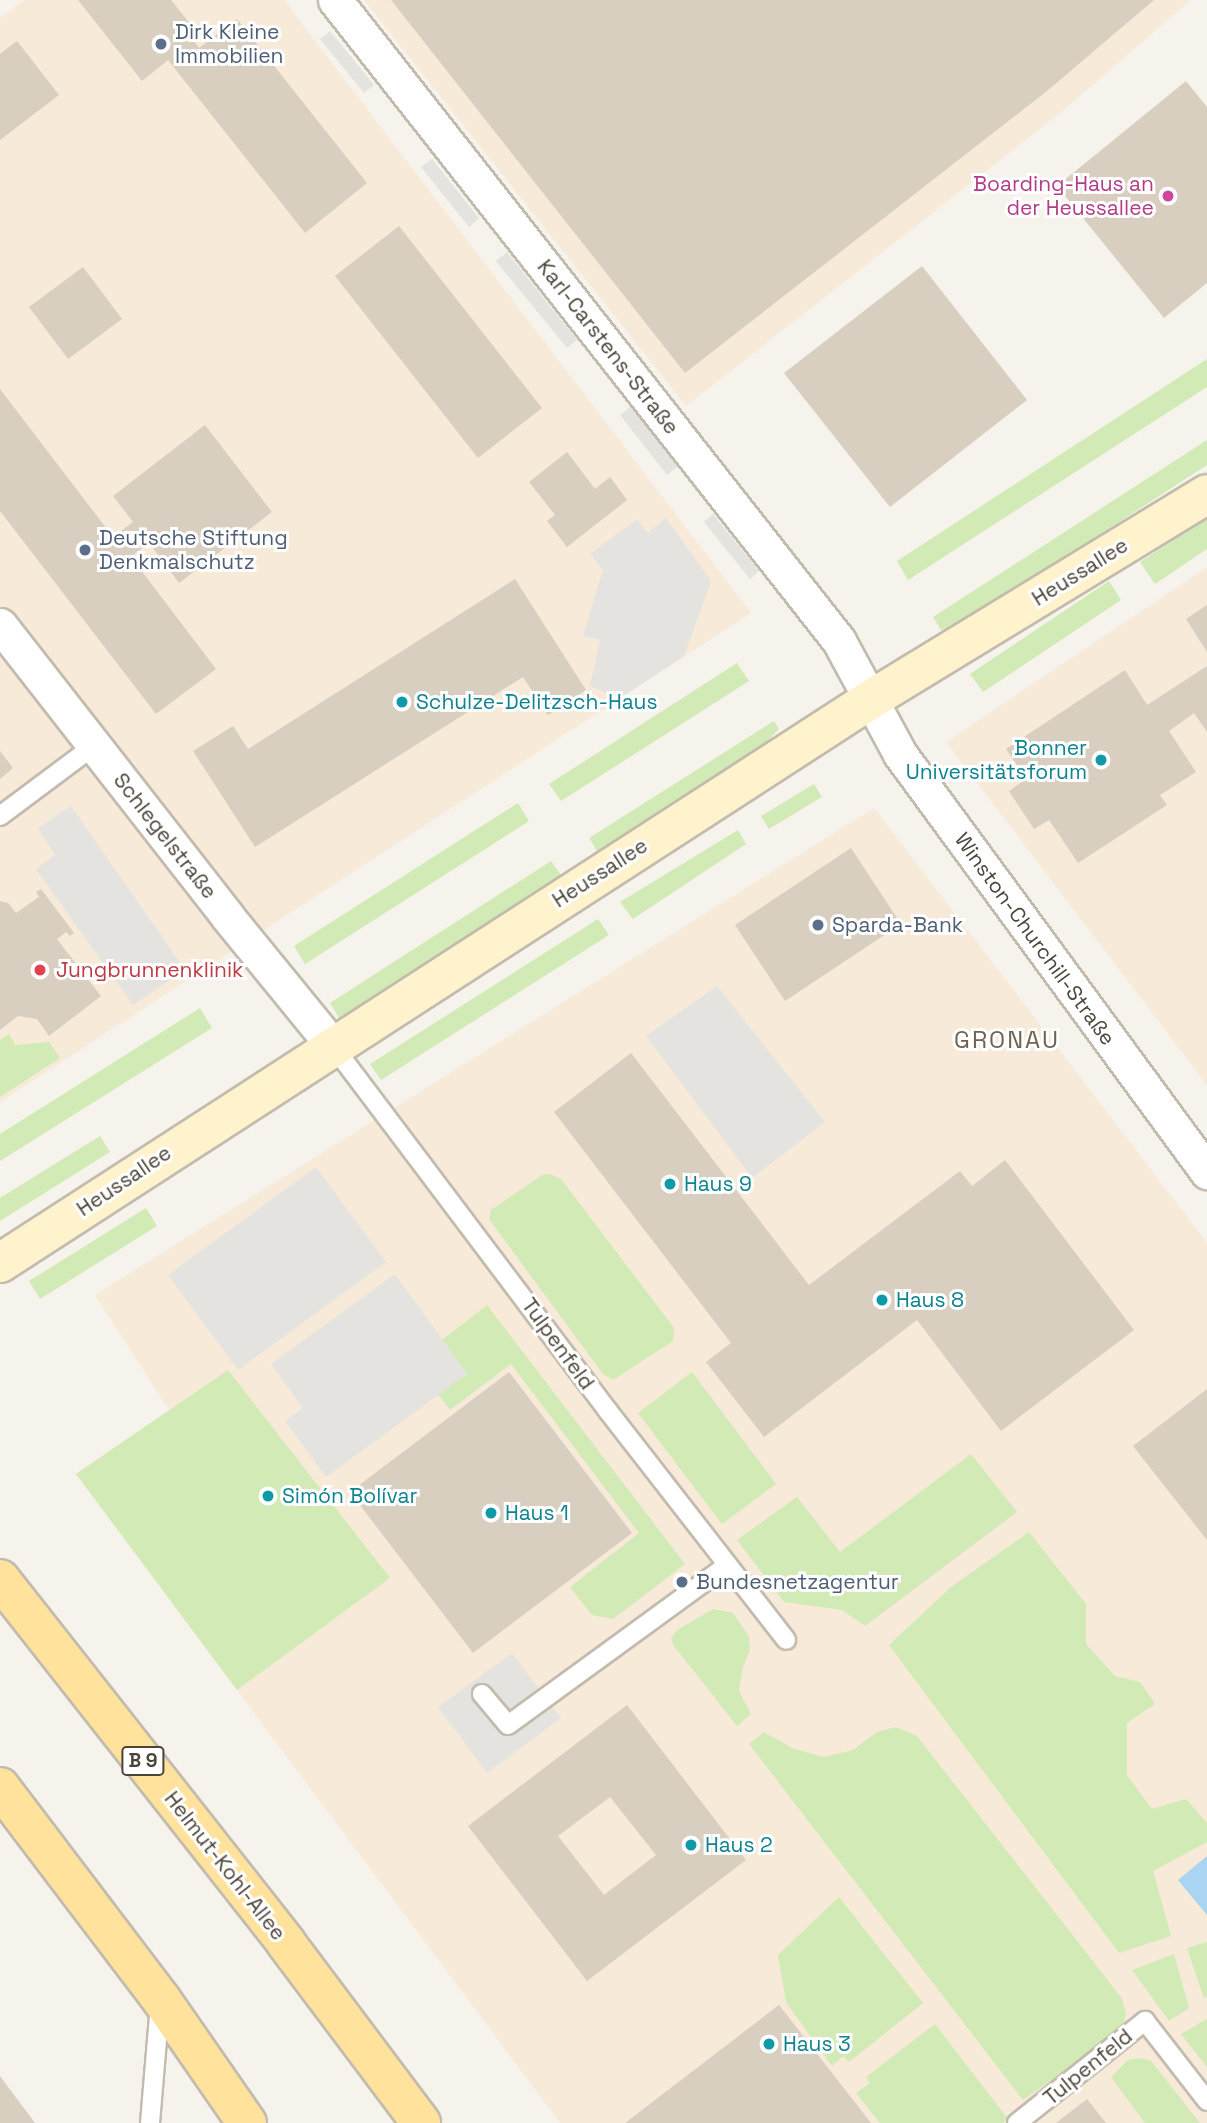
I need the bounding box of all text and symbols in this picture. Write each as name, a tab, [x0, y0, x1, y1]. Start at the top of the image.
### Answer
place label: Dirk Kleine Immobilien	[175, 19, 283, 69]
marker: Dirk Kleine Immobilien	[153, 36, 169, 52]
place label: Boarding-Haus an der Heussallee	[973, 171, 1154, 221]
marker: Boarding-Haus an der Heussallee	[1160, 188, 1176, 204]
street label: Karl-Carstens-Straße	[532, 255, 684, 439]
place label: Deutsche Stiftung Denkmalschutz	[99, 525, 288, 575]
street label: Heussallee	[1027, 533, 1133, 611]
marker: Deutsche Stiftung Denkmalschutz	[77, 542, 93, 558]
place label: Schulze-Delitzsch-Haus	[416, 689, 657, 715]
marker: Schulze-Delitzsch-Haus	[394, 694, 410, 710]
place label: Bonner Universitätsforum	[906, 735, 1087, 785]
marker: Bonner Universitätsforum	[1093, 752, 1109, 768]
street label: Schlegelstraße	[108, 768, 222, 904]
street label: Winston-Churchill-Straße	[949, 828, 1121, 1050]
street label: Heussallee	[548, 833, 652, 913]
place label: Sparda-Bank	[832, 912, 963, 938]
marker: Sparda-Bank	[810, 917, 826, 933]
place label: Jungbrunnenklinik	[56, 957, 243, 983]
marker: Jungbrunnenklinik	[30, 960, 50, 980]
district label: GRONAU	[955, 1026, 1059, 1054]
street label: Heussallee	[72, 1140, 176, 1222]
place label: Haus 9	[684, 1171, 752, 1197]
marker: Haus 9	[662, 1176, 678, 1192]
place label: Haus 8	[896, 1287, 964, 1313]
marker: Haus 8	[874, 1292, 890, 1308]
street label: Tulpenfeld	[516, 1293, 600, 1395]
place label: Simón Bolívar	[282, 1483, 417, 1509]
marker: Simón Bolívar	[260, 1488, 276, 1504]
place label: Haus 1	[505, 1500, 569, 1526]
marker: Haus 1	[483, 1505, 499, 1521]
place label: Bundesnetzagentur	[696, 1569, 899, 1595]
marker: Bundesnetzagentur	[674, 1574, 690, 1590]
road number: B 9	[120, 1746, 166, 1777]
street label: Helmut-Kohl-Allee	[159, 1787, 291, 1945]
place label: Haus 2	[705, 1832, 773, 1858]
marker: Haus 2	[683, 1837, 699, 1853]
street label: Tulpenfeld	[1038, 2023, 1138, 2111]
place label: Haus 3	[783, 2031, 851, 2057]
marker: Haus 3	[761, 2036, 777, 2052]

